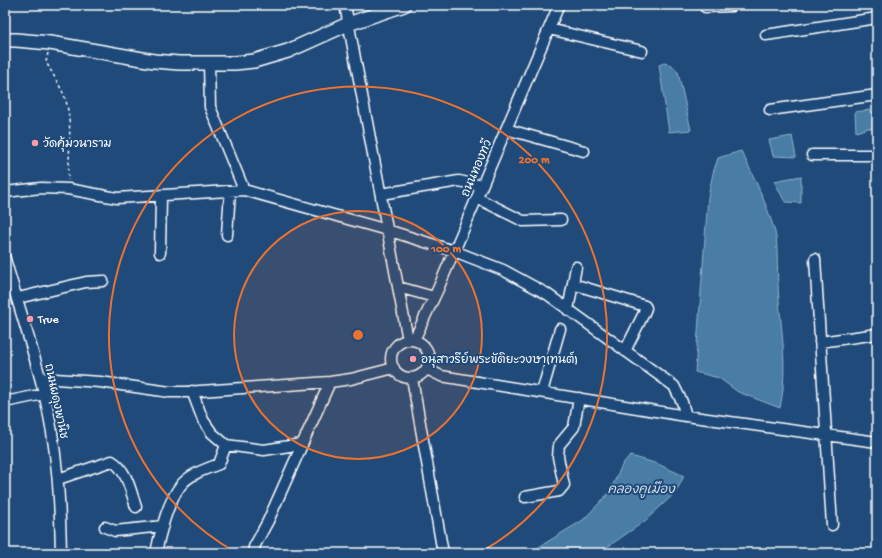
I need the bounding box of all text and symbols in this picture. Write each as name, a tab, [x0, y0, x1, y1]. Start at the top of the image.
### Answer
place label: วัดคุ้มวนาราม	[43, 136, 112, 152]
street label: ถนนทองทวี	[458, 137, 496, 199]
marker: วัดคุ้มวนาราม	[30, 138, 40, 148]
text: 200 m	[519, 154, 550, 168]
text: 100 m	[430, 243, 461, 257]
marker: True	[25, 314, 35, 324]
place label: True	[37, 314, 59, 328]
centre of rings	[351, 328, 365, 342]
place label: อนุสาวรีย์พระขัติยะวงษา(ทนต์)	[421, 351, 578, 368]
marker: อนุสาวรีย์พระขัติยะวงษา(ทนต์)	[408, 354, 418, 364]
street label: ถนนผดุงพานิช	[40, 362, 72, 440]
water label: คลองคูเมือง	[607, 480, 676, 499]

